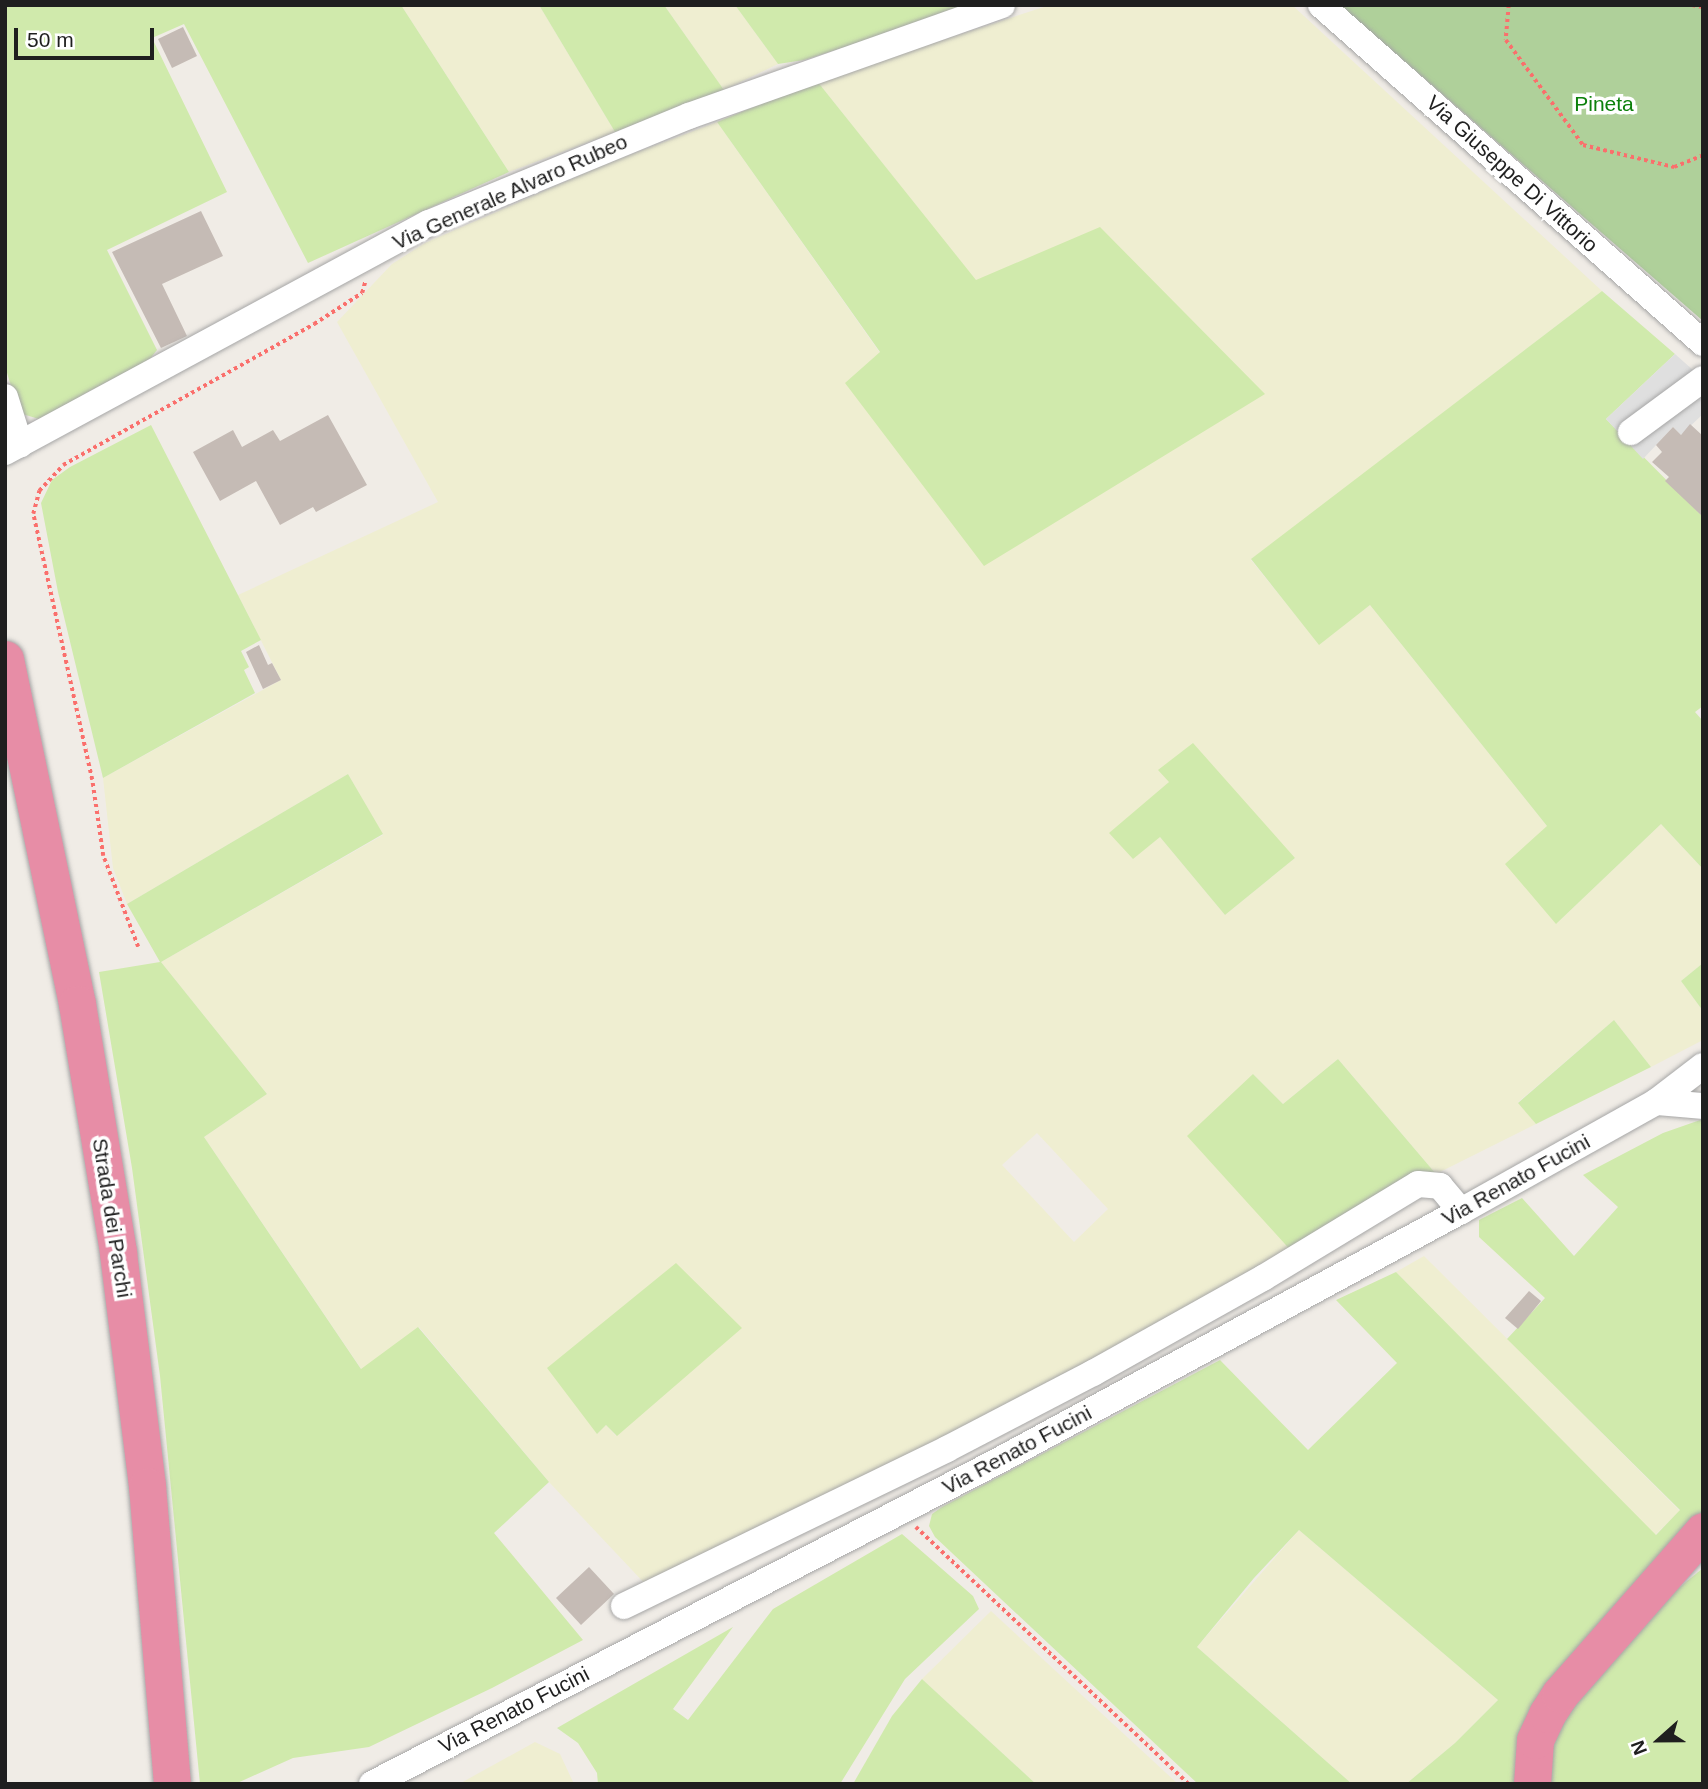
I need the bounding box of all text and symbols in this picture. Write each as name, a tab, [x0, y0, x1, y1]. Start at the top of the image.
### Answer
scale bar	[18, 14, 158, 58]
text: 50 m	[27, 28, 74, 51]
street label: Via Giuseppe Di Vittorio	[1421, 90, 1603, 258]
park label: Pineta	[1574, 91, 1634, 117]
street label: Via Generale Alvaro Rubeo	[388, 129, 632, 255]
street label: Via Renato Fucini	[1438, 1129, 1594, 1231]
street label: Strada dei Parchi	[87, 1136, 137, 1300]
street label: Via Renato Fucini	[938, 1400, 1096, 1500]
street label: Via Renato Fucini	[435, 1661, 593, 1759]
north arrow	[1624, 1705, 1694, 1775]
text: N	[1627, 1738, 1651, 1758]

